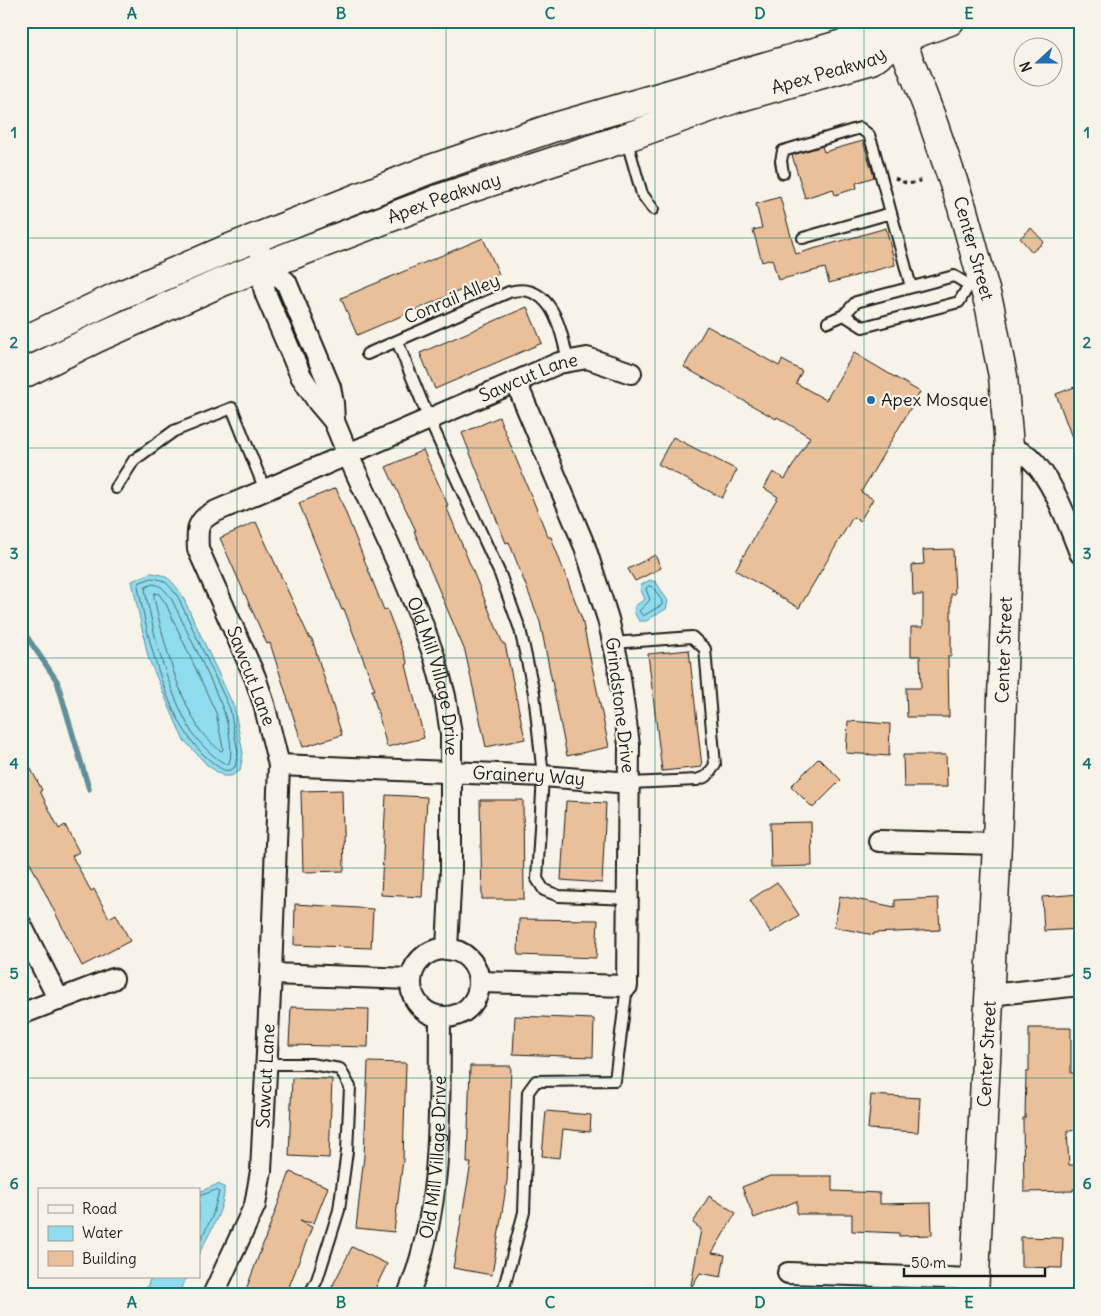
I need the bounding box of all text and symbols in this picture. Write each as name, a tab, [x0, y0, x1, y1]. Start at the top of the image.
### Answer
text: A	[127, 3, 137, 23]
text: B	[336, 3, 347, 23]
text: C	[545, 3, 556, 23]
text: D	[754, 3, 766, 23]
text: E	[964, 3, 974, 23]
north arrow	[1014, 38, 1064, 88]
street label: Apex Peakway	[769, 42, 890, 99]
text: N	[1016, 59, 1036, 74]
text: 1	[11, 122, 17, 142]
text: 1	[1084, 122, 1090, 142]
street label: Apex Peakway	[384, 167, 504, 228]
street label: Center Street	[948, 193, 999, 303]
street label: Conrail Alley	[401, 268, 503, 329]
text: 2	[10, 332, 19, 352]
text: 2	[1083, 332, 1092, 352]
street label: Sawcut Lane	[475, 348, 579, 407]
place label: Apex Mosque	[881, 388, 989, 411]
marker: Apex Mosque	[865, 394, 877, 406]
text: 3	[9, 543, 19, 563]
text: 3	[1082, 543, 1092, 563]
street label: Old Mill Village Drive	[402, 593, 463, 756]
street label: Center Street	[990, 596, 1017, 704]
street label: Sawcut Lane	[222, 623, 281, 729]
street label: Grindstone Drive	[601, 636, 640, 774]
text: 4	[9, 753, 19, 773]
text: 4	[1082, 753, 1092, 773]
street label: Grainery Way	[472, 761, 586, 790]
text: 5	[9, 963, 19, 983]
text: 5	[1082, 963, 1092, 983]
street label: Center Street	[972, 1000, 1001, 1108]
street label: Sawcut Lane	[251, 1023, 279, 1129]
street label: Old Mill Village Drive	[414, 1076, 451, 1241]
text: 6	[9, 1173, 19, 1193]
text: 6	[1082, 1173, 1092, 1193]
legend	[38, 1188, 200, 1278]
text: Road	[82, 1199, 117, 1218]
text: Water	[82, 1223, 123, 1242]
scale bar	[904, 1246, 1045, 1278]
text: Building	[82, 1249, 137, 1268]
text: 50 m	[911, 1253, 946, 1272]
text: A	[127, 1292, 137, 1312]
text: B	[336, 1292, 347, 1312]
text: C	[545, 1292, 556, 1312]
text: D	[754, 1292, 766, 1312]
text: E	[964, 1292, 974, 1312]

